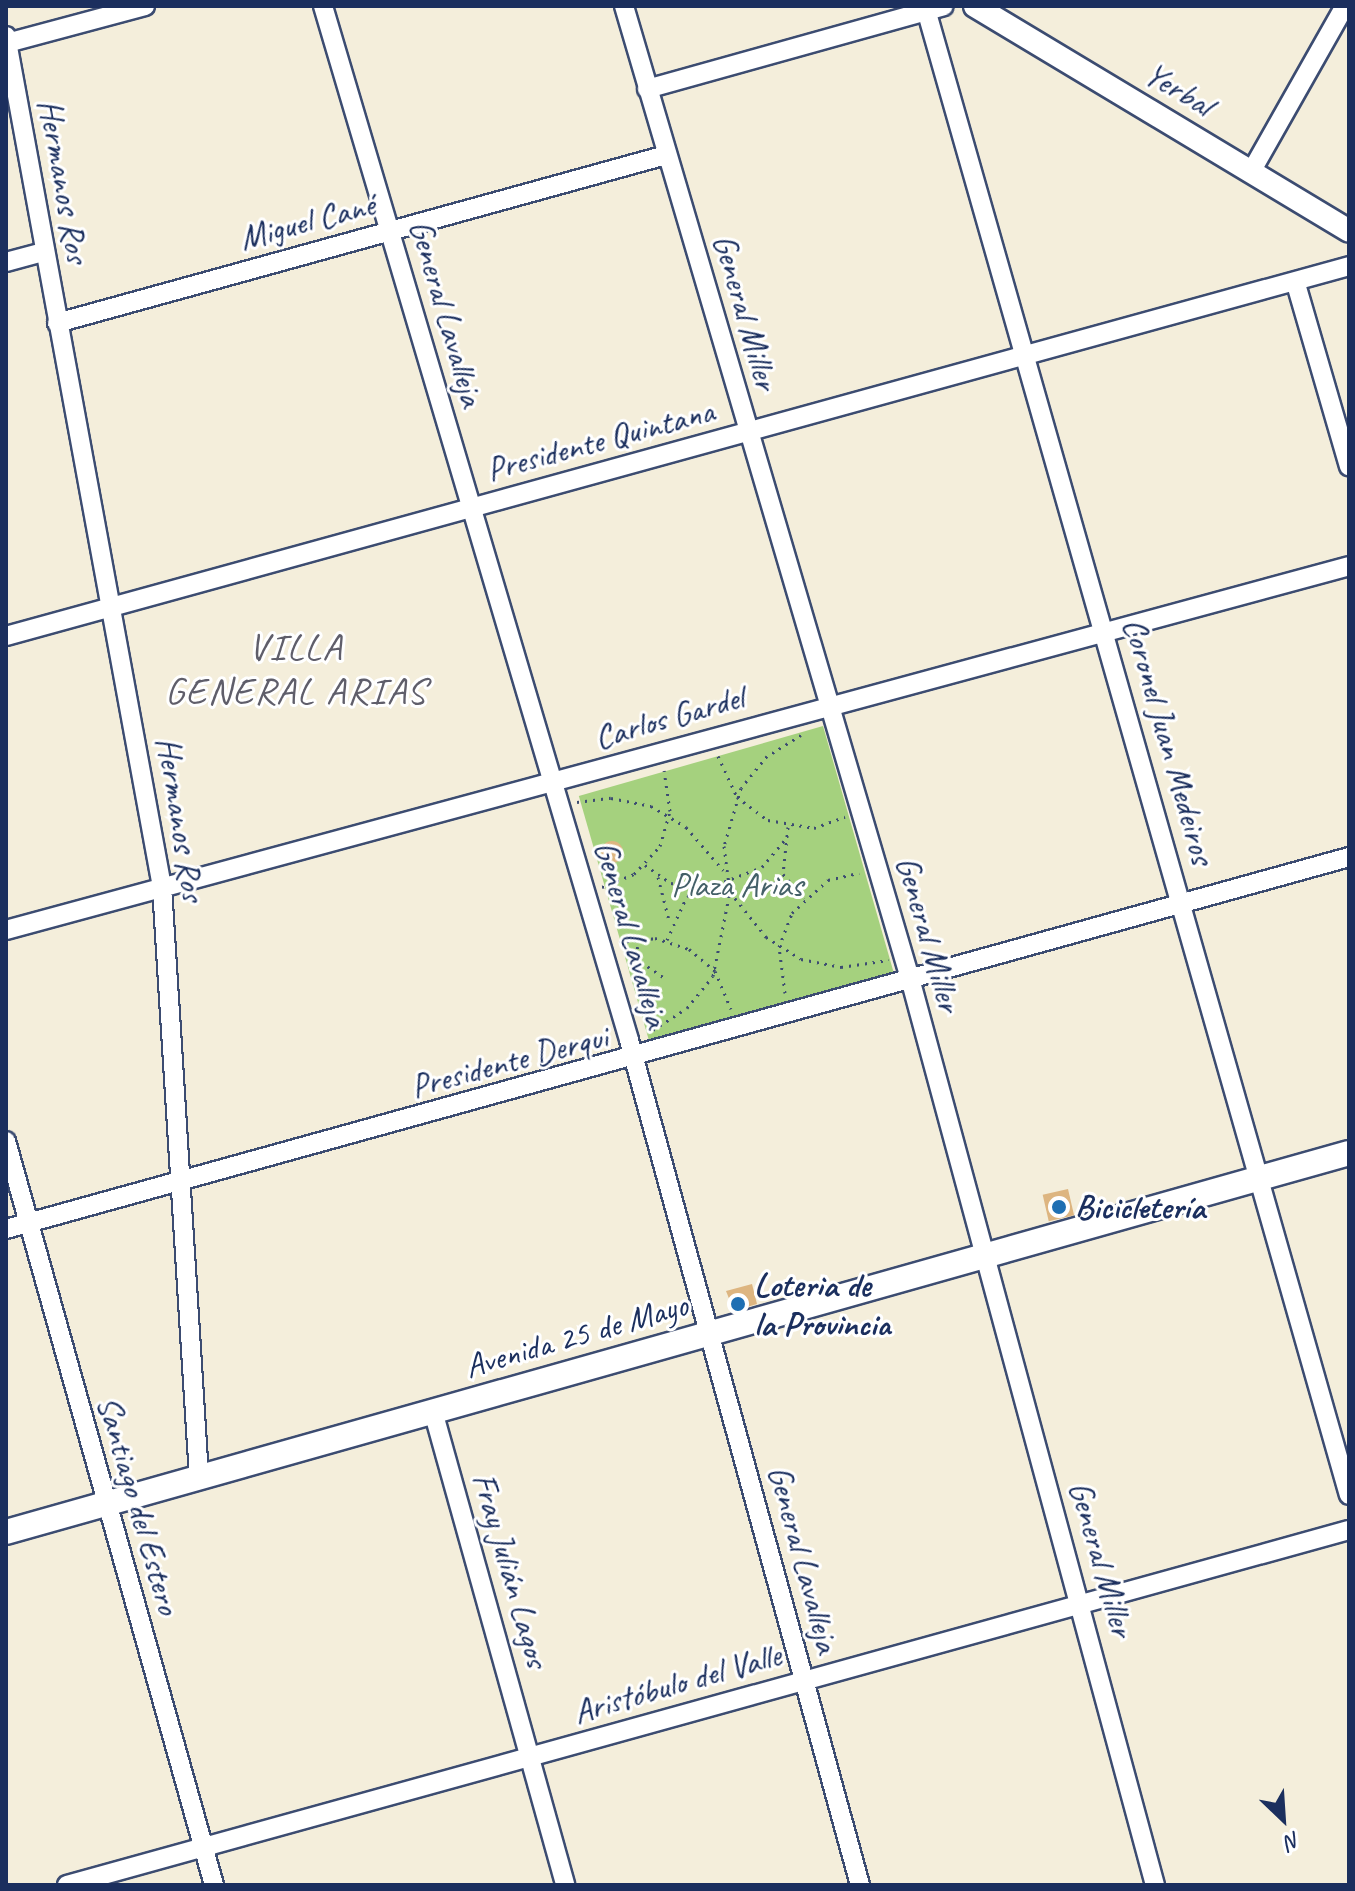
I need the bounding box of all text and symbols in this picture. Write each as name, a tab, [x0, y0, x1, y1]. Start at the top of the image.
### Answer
street label: Yerbal	[1137, 53, 1221, 125]
street label: Hermanos Ros	[30, 96, 98, 266]
street label: Miguel Cané	[235, 183, 379, 259]
street label: General Lavalleja	[401, 215, 493, 411]
street label: General Miller	[704, 229, 788, 395]
street label: Presidente Quintana	[482, 390, 718, 490]
street label: Coronel Juan Medeiros	[1114, 613, 1224, 869]
district label: VILLA GENERAL ARIAS	[166, 624, 426, 714]
street label: Carlos Gardel	[589, 676, 749, 758]
street label: Hermanos Ros	[148, 734, 214, 904]
street label: General Lavalleja	[586, 836, 678, 1032]
street label: General Miller	[887, 851, 971, 1017]
park label: Plaza Arias	[672, 865, 802, 905]
street label: Presidente Derqui	[406, 1015, 612, 1107]
place label: Bicicletería	[1075, 1187, 1205, 1227]
marker: Bicicletería	[1050, 1198, 1068, 1216]
place label: Loteria de la Provincia	[754, 1264, 892, 1344]
street label: Avenida 25 de Mayo	[460, 1284, 692, 1386]
marker: Loteria de la Provincia	[729, 1295, 747, 1313]
street label: Santiago del Estero	[88, 1391, 190, 1619]
street label: General Lavalleja	[759, 1461, 849, 1657]
street label: Fray Julián Lagos	[464, 1468, 558, 1672]
street label: General Miller	[1060, 1476, 1144, 1642]
street label: Aristóbulo del Valle	[568, 1634, 786, 1732]
north arrow	[1243, 1779, 1323, 1859]
text: N	[1281, 1825, 1305, 1856]

